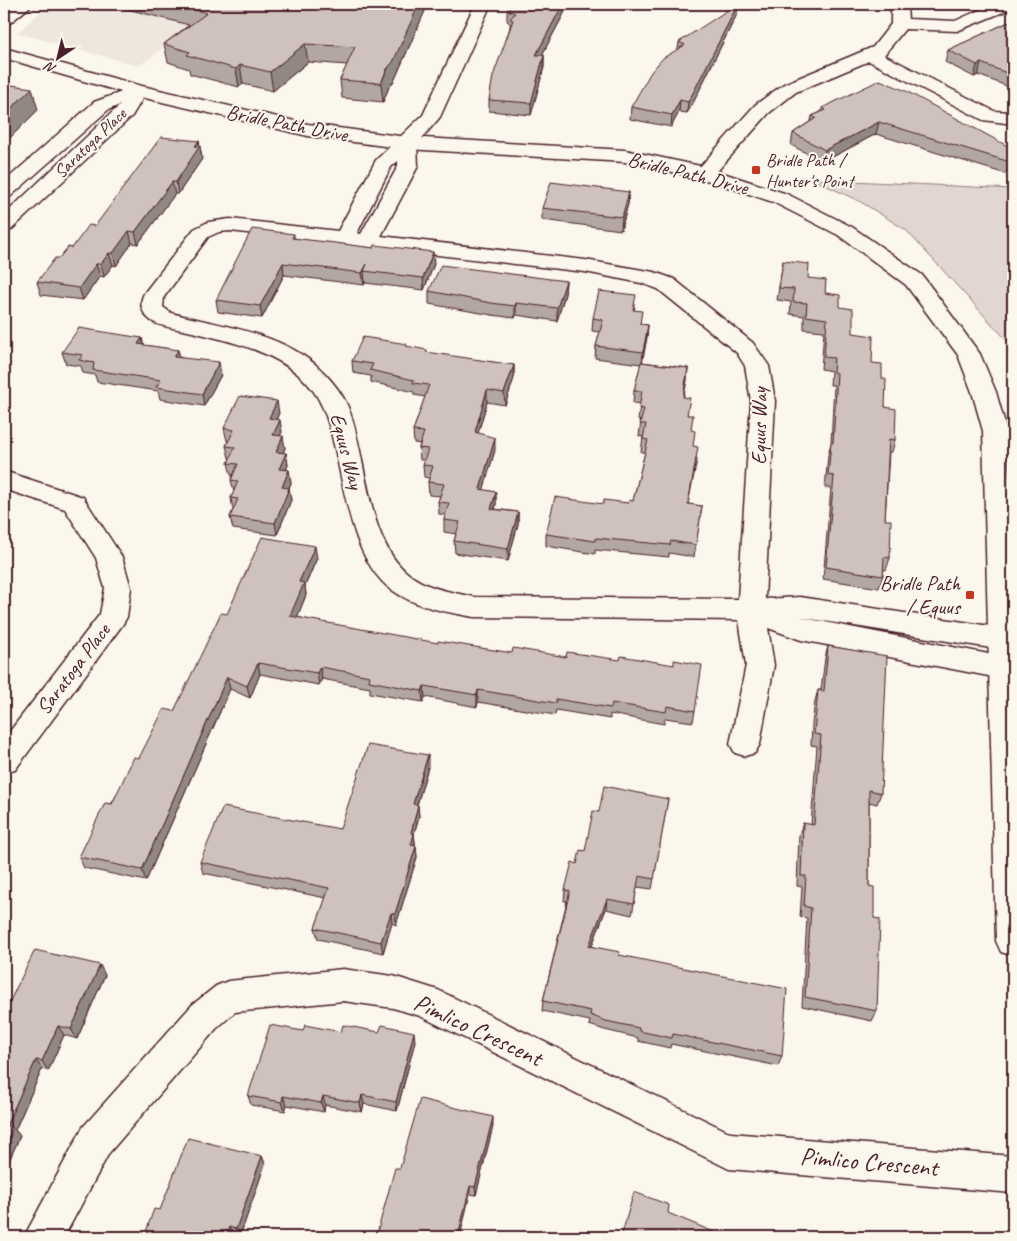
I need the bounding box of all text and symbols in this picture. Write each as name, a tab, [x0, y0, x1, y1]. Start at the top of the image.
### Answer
north arrow	[32, 32, 82, 82]
text: N	[40, 57, 59, 78]
street label: Bridle Path Drive	[224, 99, 351, 148]
street label: Saratoga Place	[49, 102, 132, 183]
street label: Bridle Path Drive	[625, 146, 752, 201]
place label: Bridle Path / Hunter's Point	[766, 149, 856, 192]
marker: Bridle Path / Hunter's Point	[750, 164, 762, 176]
street label: Equus Way	[746, 385, 772, 465]
street label: Equus Way	[324, 410, 370, 494]
place label: Bridle Path / Equus	[880, 570, 962, 620]
marker: Bridle Path / Equus	[964, 589, 976, 601]
street label: Saratoga Place	[30, 617, 116, 720]
street label: Pimlico Crescent	[409, 986, 550, 1075]
street label: Pimlico Crescent	[799, 1140, 942, 1184]

